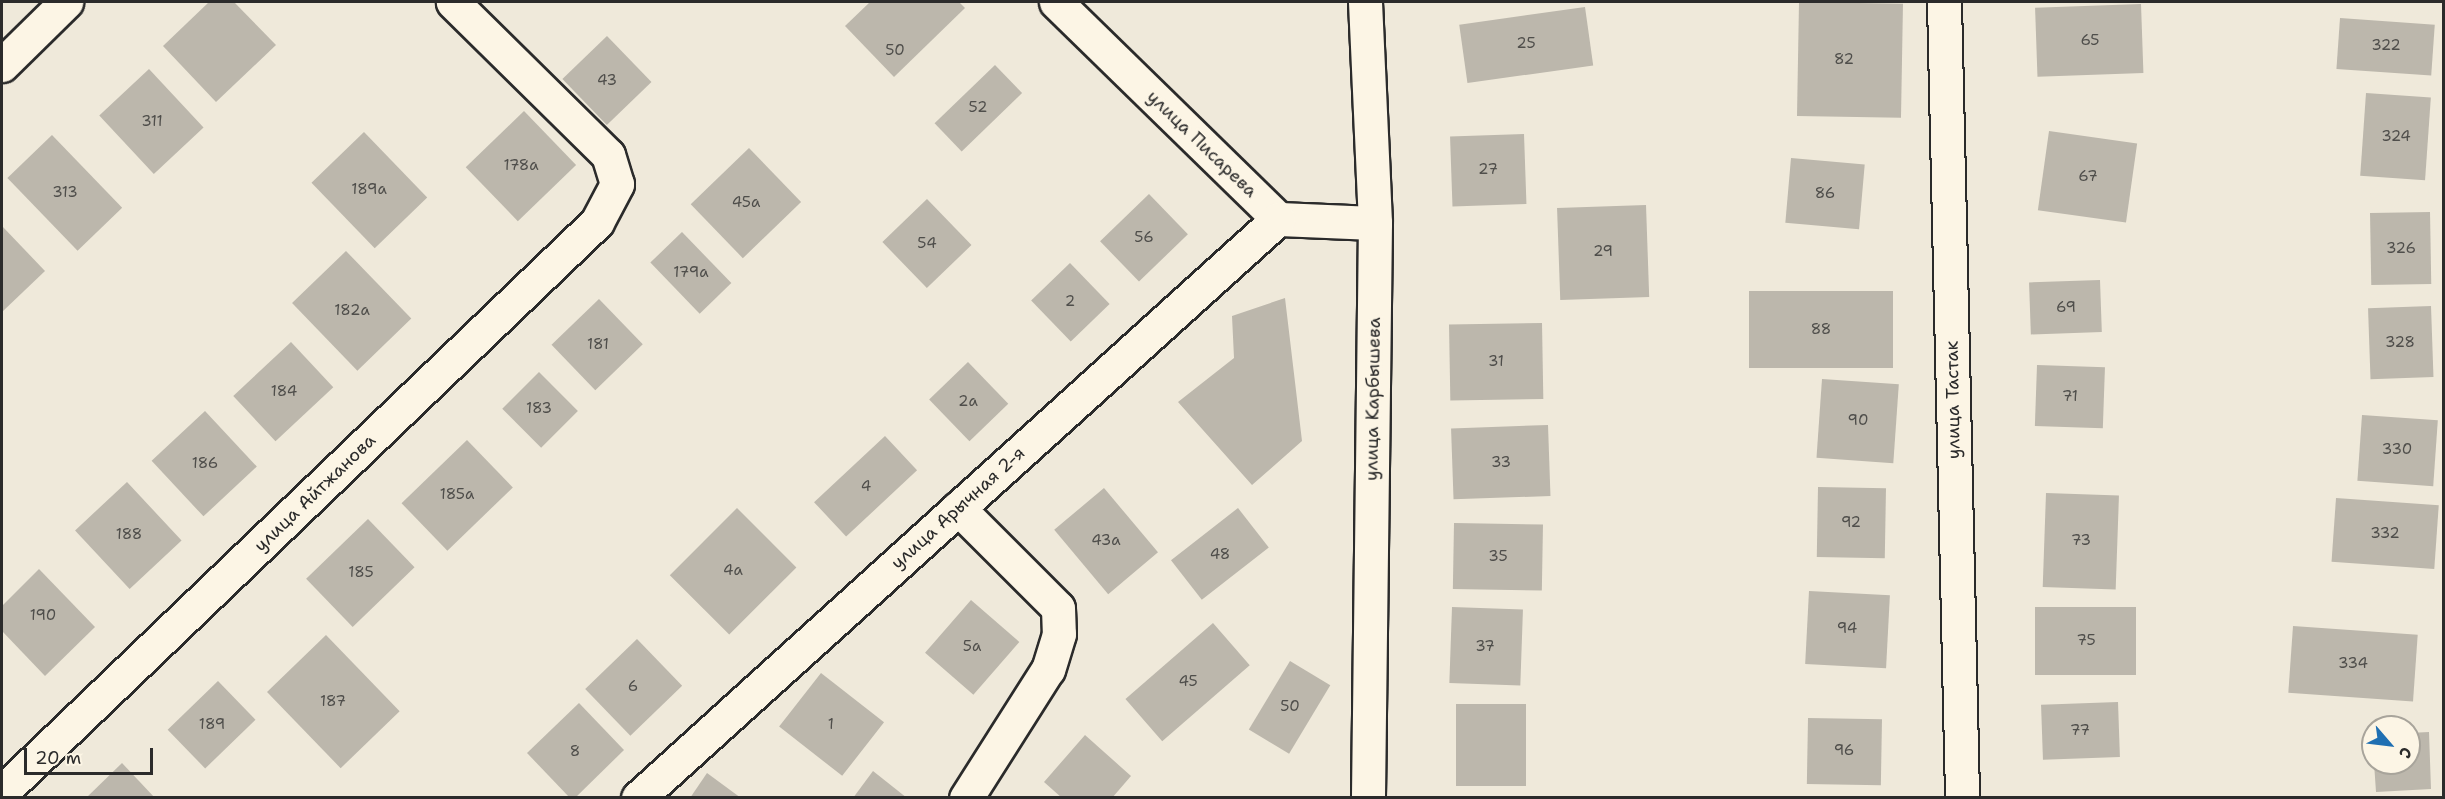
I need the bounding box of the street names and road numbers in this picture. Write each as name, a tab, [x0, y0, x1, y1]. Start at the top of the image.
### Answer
street label: улица Писарева	[1142, 86, 1262, 202]
street label: улица Карбышева	[1361, 317, 1385, 481]
street label: улица Тастак	[1941, 341, 1965, 459]
street label: улица Айтжанова	[250, 430, 380, 556]
street label: улица Арычная 2-я	[887, 442, 1029, 574]

